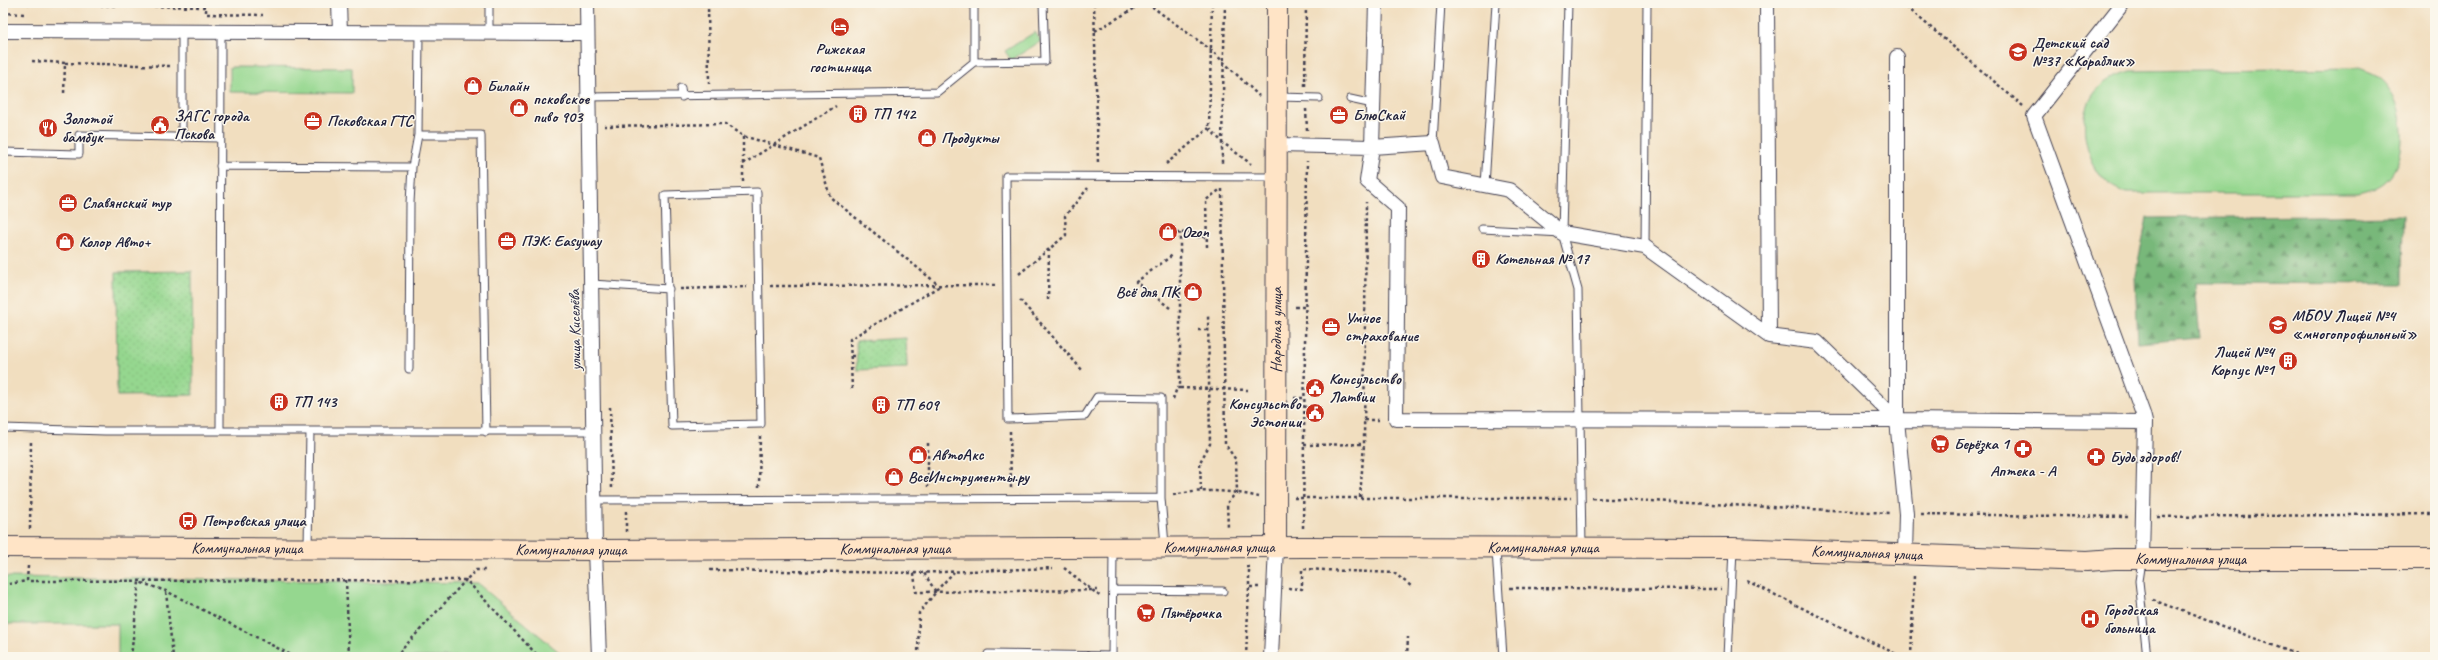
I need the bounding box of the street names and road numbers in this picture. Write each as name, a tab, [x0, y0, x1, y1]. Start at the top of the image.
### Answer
street label: Народная улица	[1266, 286, 1286, 373]
street label: улица Киселёва	[564, 288, 586, 372]
street label: Коммунальная улица	[1163, 537, 1276, 558]
street label: Коммунальная улица	[1487, 537, 1600, 558]
street label: Коммунальная улица	[191, 538, 304, 559]
street label: Коммунальная улица	[839, 538, 952, 559]
street label: Коммунальная улица	[515, 540, 628, 560]
street label: Коммунальная улица	[1811, 541, 1924, 565]
street label: Коммунальная улица	[2135, 549, 2248, 569]

